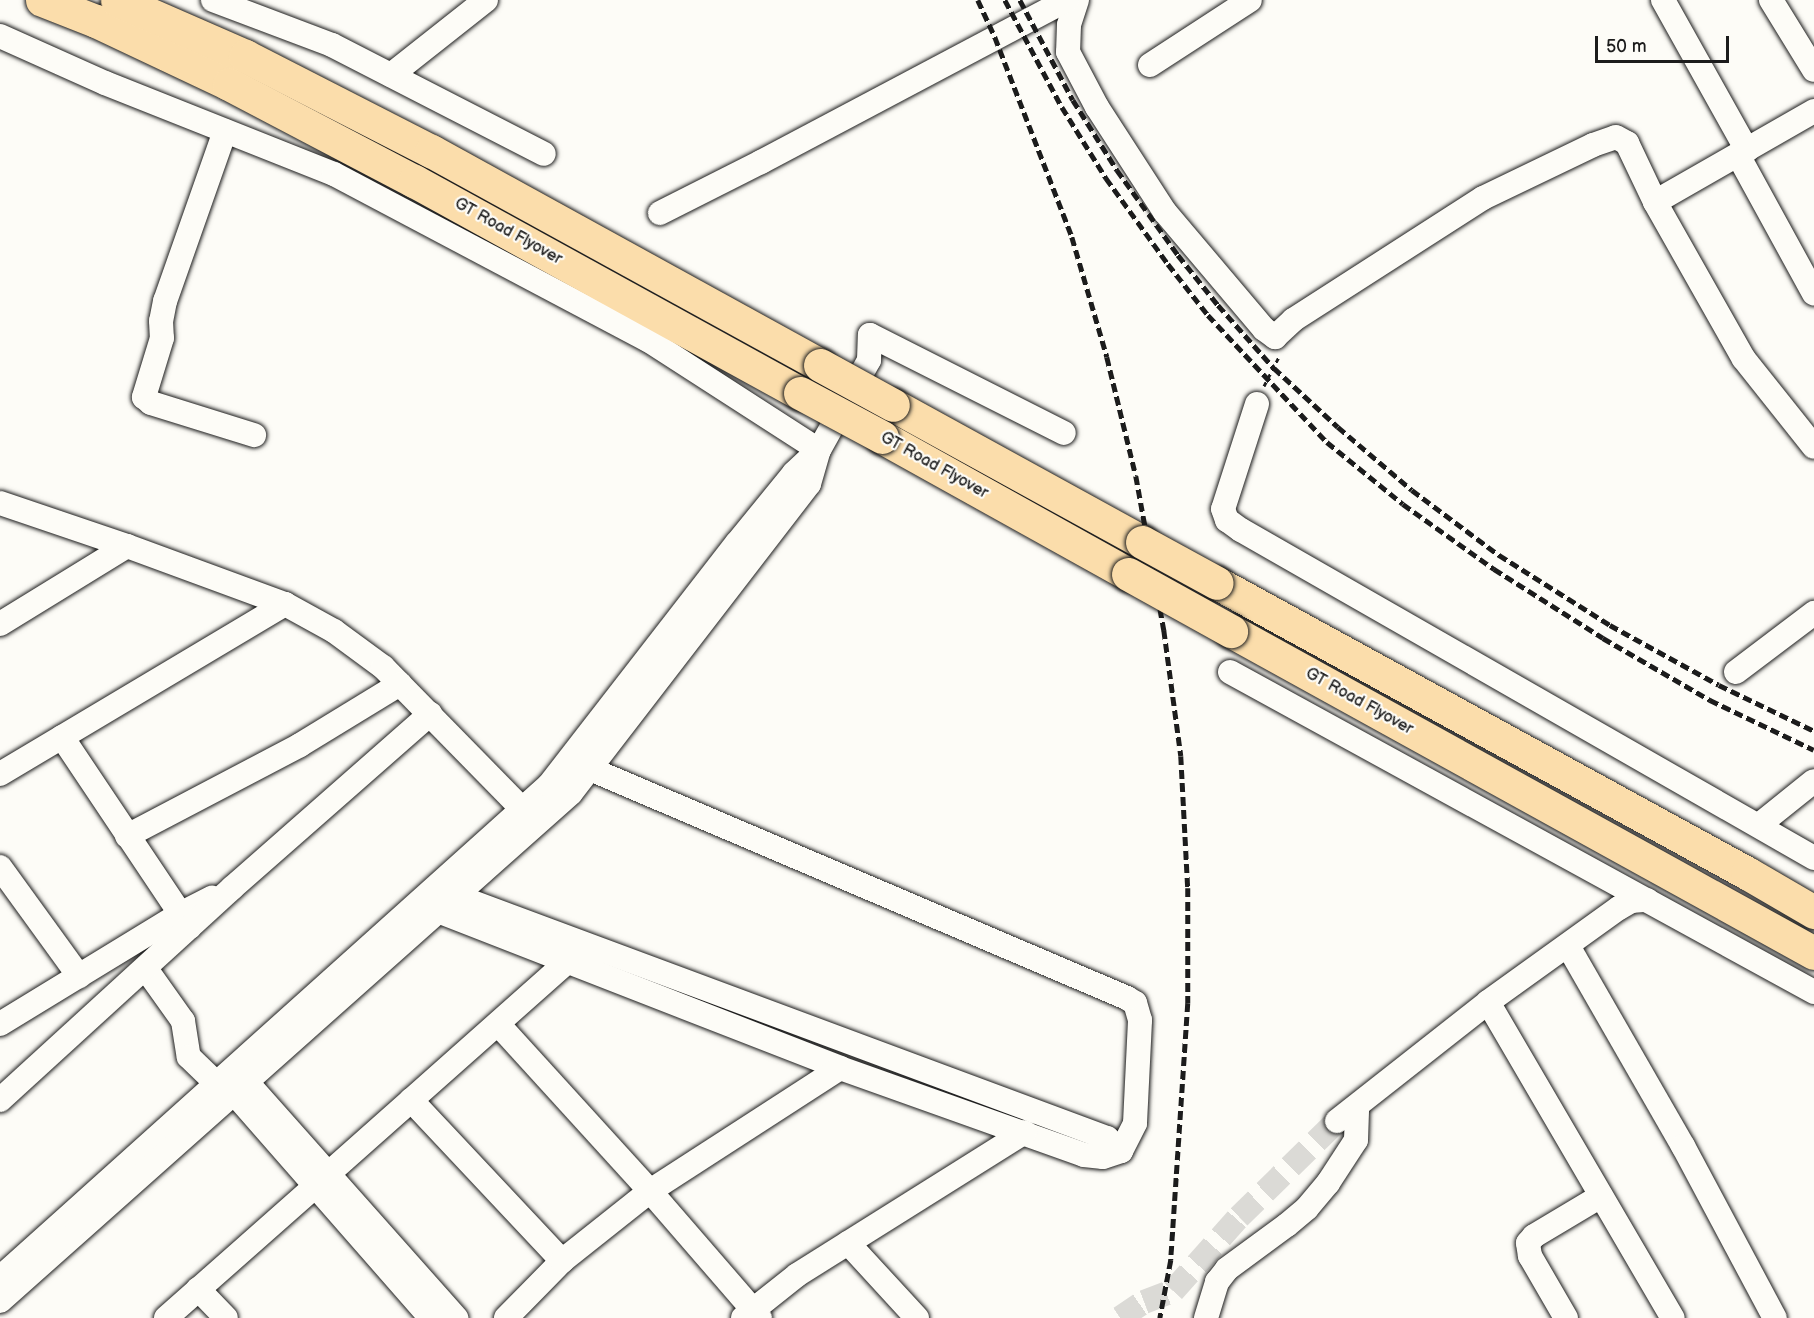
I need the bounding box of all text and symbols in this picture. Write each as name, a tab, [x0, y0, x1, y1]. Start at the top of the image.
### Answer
scale bar	[1598, 24, 1732, 62]
text: 50 m	[1606, 36, 1647, 57]
street label: GT Road Flyover	[451, 195, 565, 269]
street label: GT Road Flyover	[877, 429, 991, 503]
street label: GT Road Flyover	[1302, 665, 1416, 739]

